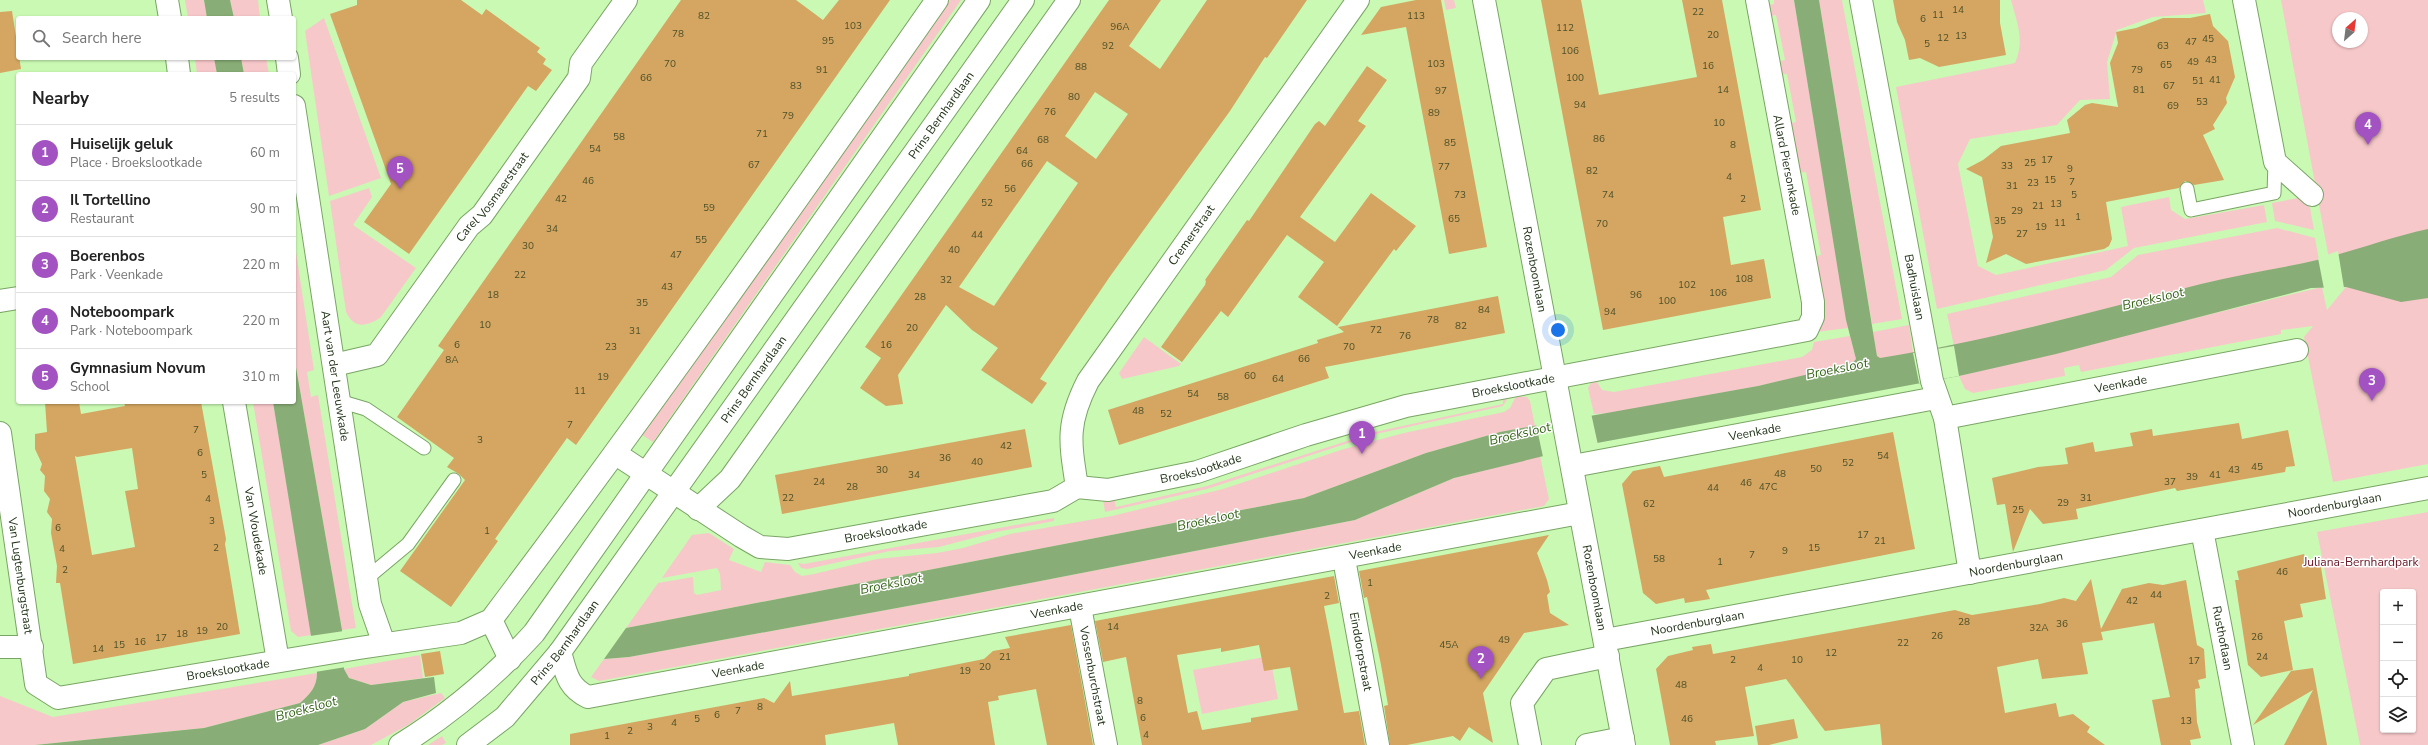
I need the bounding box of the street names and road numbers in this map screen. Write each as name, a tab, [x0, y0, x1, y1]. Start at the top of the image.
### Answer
street label: Prins Bernhardlaan	[905, 68, 978, 162]
street label: Allard Piersonkade	[1769, 113, 1805, 217]
street label: Carel Vosmaerstraat	[452, 148, 533, 245]
street label: Cremerstraat	[1164, 201, 1219, 269]
street label: Rozenboomlaan	[1519, 225, 1550, 314]
street label: Badhuislaan	[1901, 253, 1928, 321]
street label: Aart van der Leeuwkade	[317, 309, 353, 442]
street label: Prins Bernhardlaan	[717, 332, 790, 426]
street label: Broekslootkade	[1471, 370, 1556, 401]
street label: Veenkade	[2092, 371, 2148, 397]
street label: Veenkade	[1726, 419, 1782, 445]
street label: Broekslootkade	[1159, 450, 1243, 487]
street label: Van Woudekade	[240, 485, 271, 576]
street label: Noordenburglaan	[2287, 489, 2383, 522]
street label: Van Lugtenburgstraat	[4, 515, 37, 636]
street label: Broekslootkade	[843, 516, 929, 547]
street label: Veenkade	[1347, 538, 1403, 564]
street label: Rozenboomlaan	[1579, 543, 1610, 632]
street label: Noordenburglaan	[1968, 548, 2064, 581]
street label: Prins Bernhardlaan	[527, 597, 603, 689]
street label: Veenkade	[1028, 597, 1084, 623]
street label: Rusthoflaan	[2209, 604, 2237, 672]
street label: Noordenburglaan	[1649, 606, 1746, 639]
street label: Einddorpstraat	[1346, 611, 1376, 693]
street label: Vossenburchstraat	[1076, 624, 1110, 727]
street label: Broekslootkade	[185, 655, 271, 685]
street label: Veenkade	[710, 656, 766, 682]

